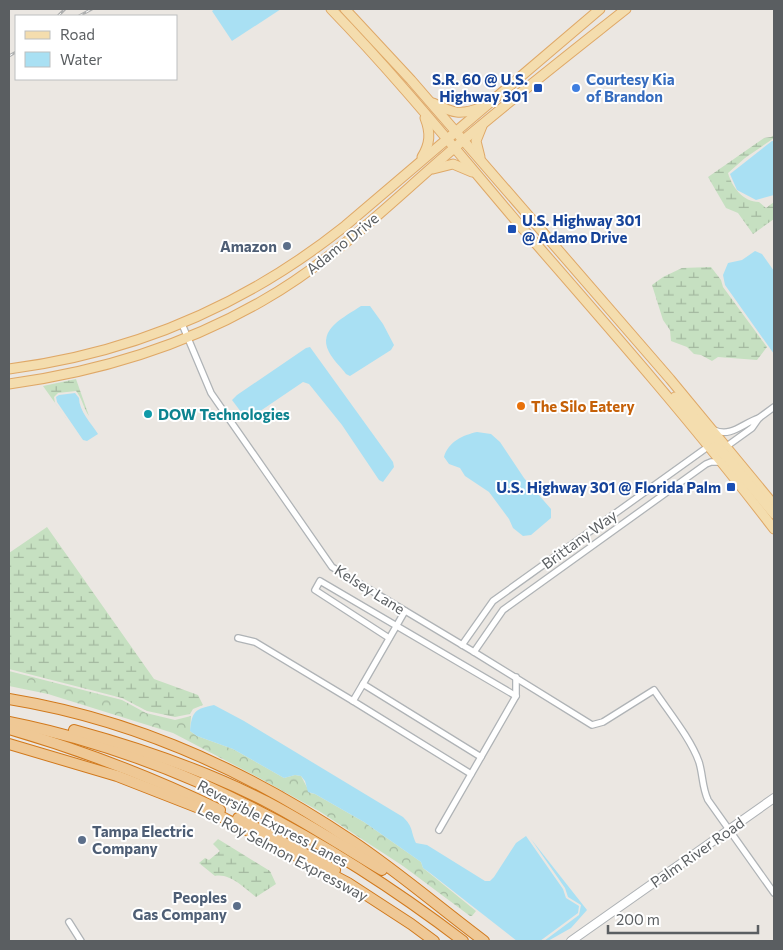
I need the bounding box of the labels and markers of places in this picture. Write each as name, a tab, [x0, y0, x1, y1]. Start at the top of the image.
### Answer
place label: S.R. 60 @ U.S. Highway 301	[432, 70, 528, 105]
place label: Courtesy Kia of Brandon	[586, 70, 675, 105]
marker: S.R. 60 @ U.S. Highway 301	[532, 82, 544, 94]
marker: Courtesy Kia of Brandon	[570, 82, 582, 94]
place label: U.S. Highway 301 @ Adamo Drive	[522, 211, 641, 246]
marker: U.S. Highway 301 @ Adamo Drive	[506, 223, 518, 235]
place label: Amazon	[220, 237, 277, 255]
marker: Amazon	[281, 240, 293, 252]
place label: The Silo Eatery	[531, 397, 635, 415]
marker: The Silo Eatery	[515, 400, 527, 412]
place label: DOW Technologies	[158, 405, 290, 423]
marker: DOW Technologies	[142, 408, 154, 420]
place label: U.S. Highway 301 @ Florida Palm	[496, 478, 721, 496]
marker: U.S. Highway 301 @ Florida Palm	[725, 481, 737, 493]
place label: Tampa Electric Company	[92, 822, 193, 857]
marker: Tampa Electric Company	[76, 834, 88, 846]
place label: Peoples Gas Company	[133, 888, 228, 923]
marker: Peoples Gas Company	[231, 900, 243, 912]

